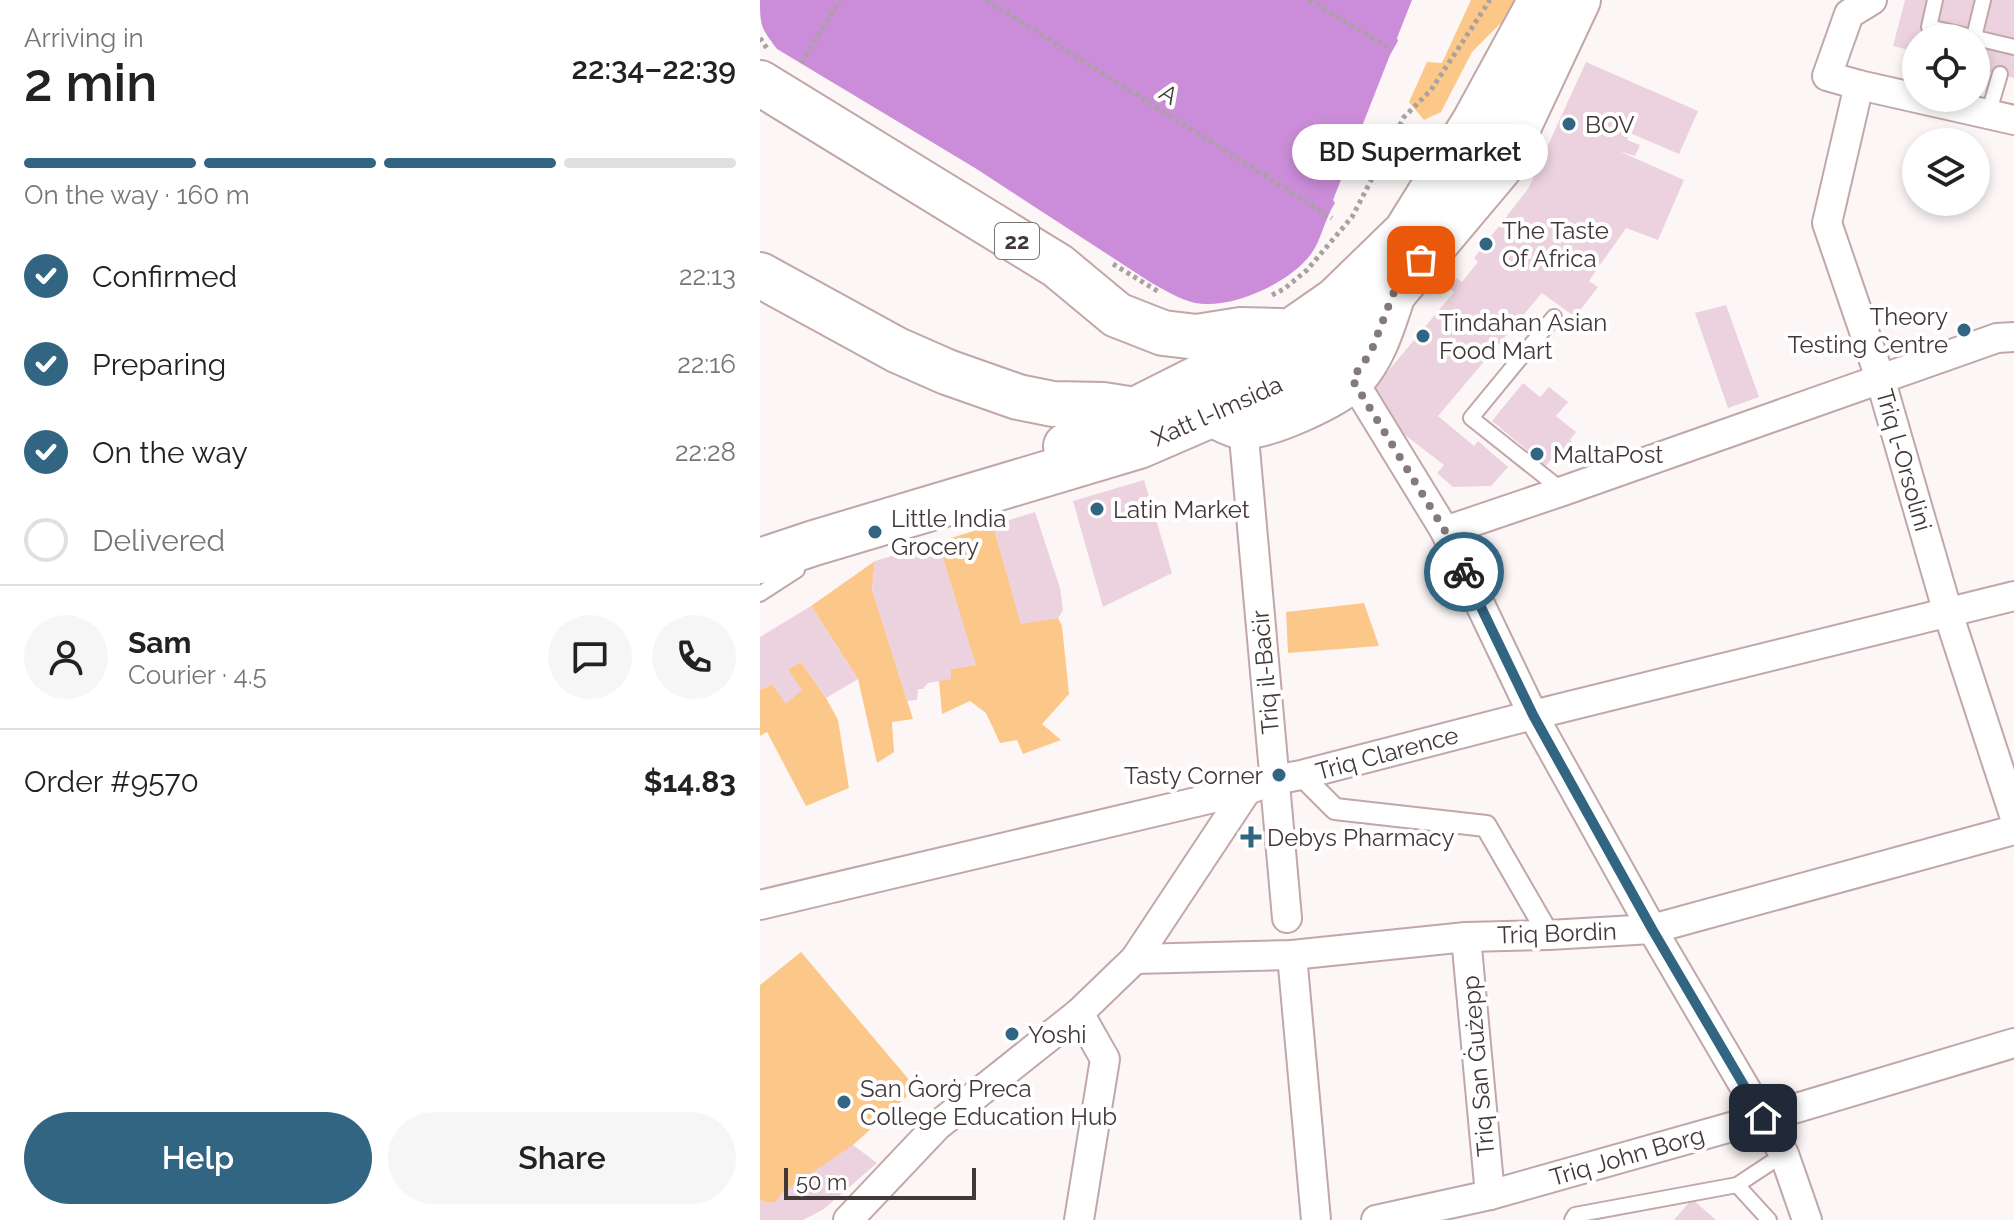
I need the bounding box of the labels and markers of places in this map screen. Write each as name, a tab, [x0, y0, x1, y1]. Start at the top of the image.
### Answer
place label: BOV	[1585, 110, 1635, 139]
marker: BOV	[1560, 115, 1578, 133]
callout: BD Supermarket	[1293, 124, 1549, 180]
place label: The Taste Of Africa	[1502, 216, 1609, 273]
pin	[1387, 226, 1455, 294]
marker: The Taste Of Africa	[1477, 235, 1495, 253]
place label: Theory Testing Centre	[1788, 302, 1948, 359]
place label: Tindahan Asian Food Mart	[1439, 308, 1607, 365]
marker: Theory Testing Centre	[1955, 321, 1973, 339]
marker: Tindahan Asian Food Mart	[1414, 327, 1432, 345]
place label: MaltaPost	[1553, 440, 1663, 469]
marker: MaltaPost	[1528, 445, 1546, 463]
place label: Latin Market	[1113, 495, 1250, 524]
marker: Latin Market	[1088, 500, 1106, 518]
place label: Little India Grocery	[891, 504, 1006, 561]
marker: Little India Grocery	[866, 523, 884, 541]
place label: Tasty Corner	[1124, 761, 1264, 790]
marker: Tasty Corner	[1270, 766, 1288, 784]
place label: Debys Pharmacy	[1267, 823, 1455, 852]
marker: Debys Pharmacy	[1242, 828, 1260, 846]
place label: Yoshi	[1028, 1020, 1087, 1049]
marker: Yoshi	[1003, 1025, 1021, 1043]
place label: San Ġorġ Preca College Education Hub	[860, 1074, 1117, 1131]
pin	[1729, 1084, 1797, 1152]
marker: San Ġorġ Preca College Education Hub	[835, 1093, 853, 1111]

